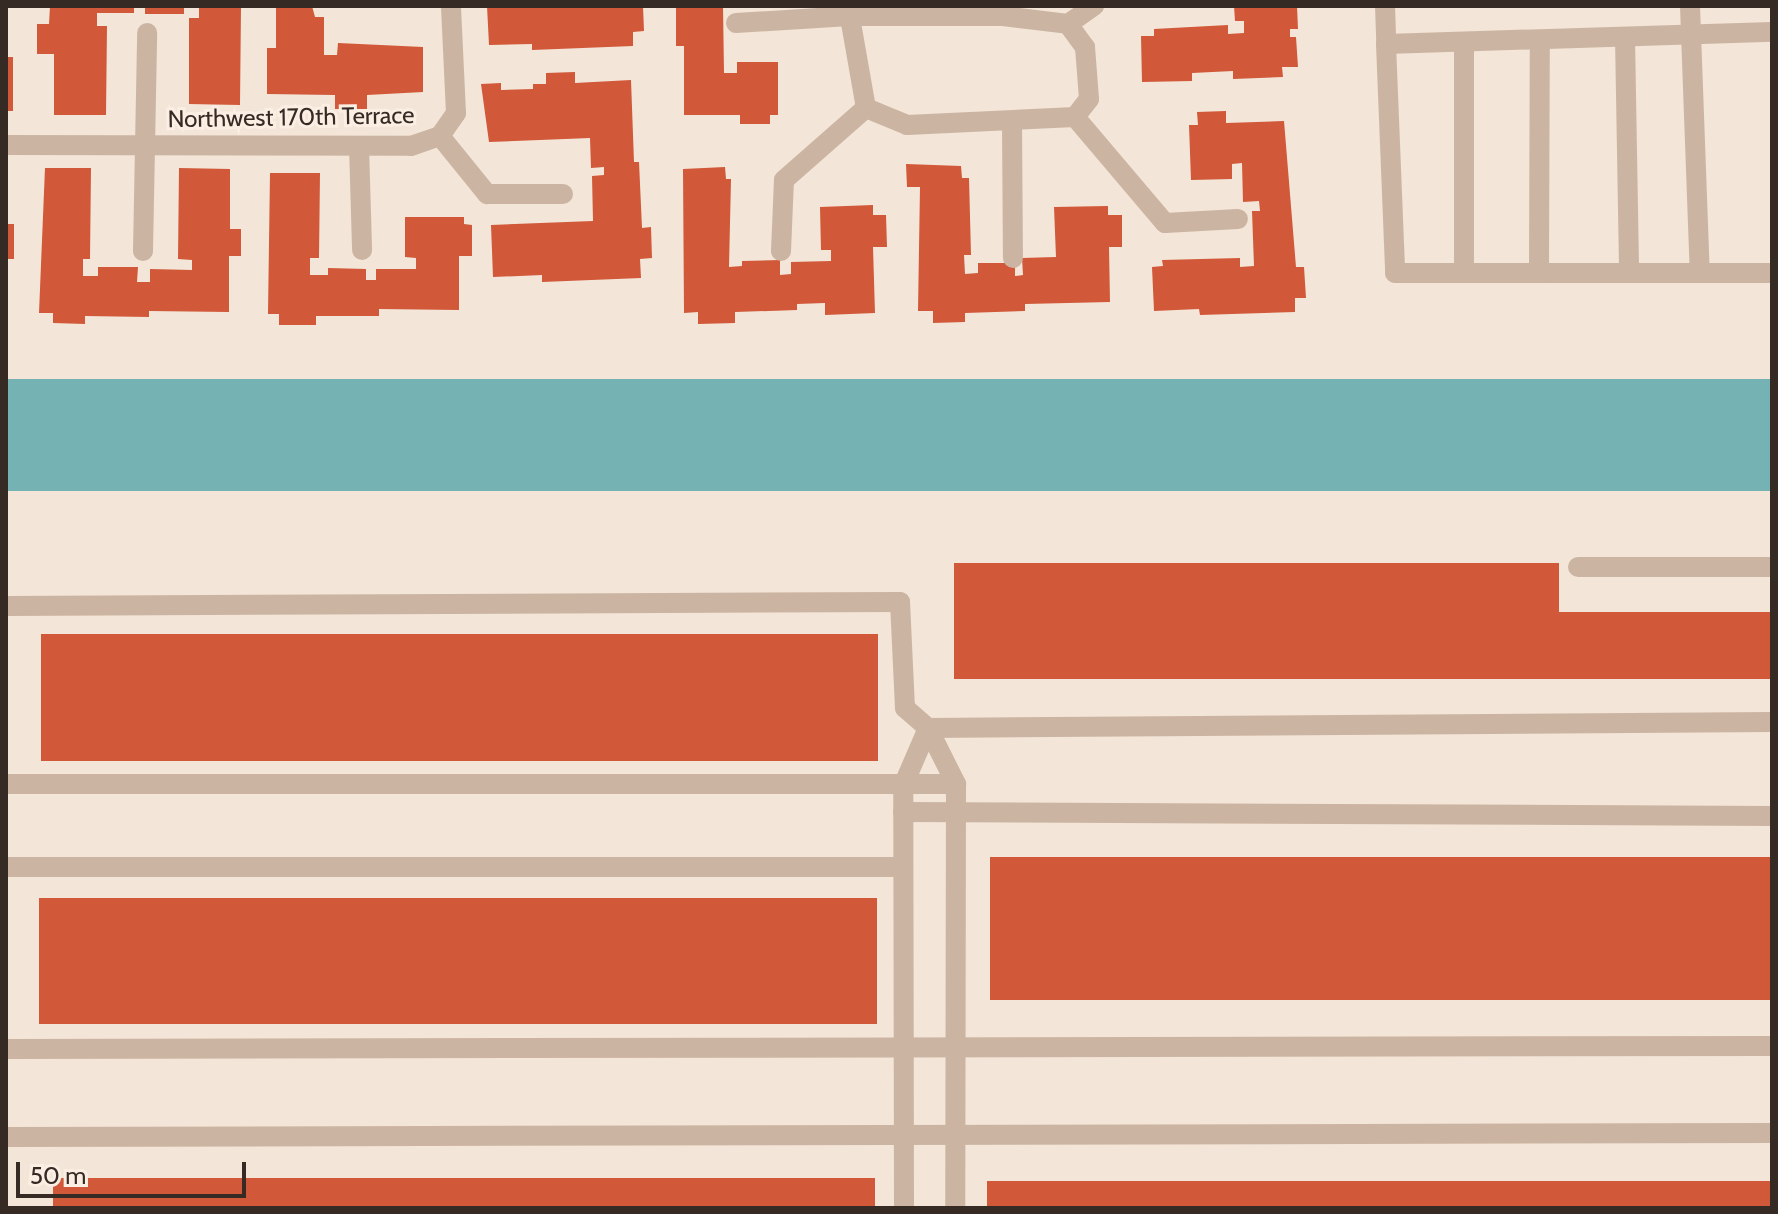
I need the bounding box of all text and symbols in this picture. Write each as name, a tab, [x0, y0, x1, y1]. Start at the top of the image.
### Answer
street label: Northwest 170th Terrace	[167, 100, 415, 134]
scale bar	[20, 1146, 250, 1196]
text: 50 m	[30, 1161, 86, 1190]

